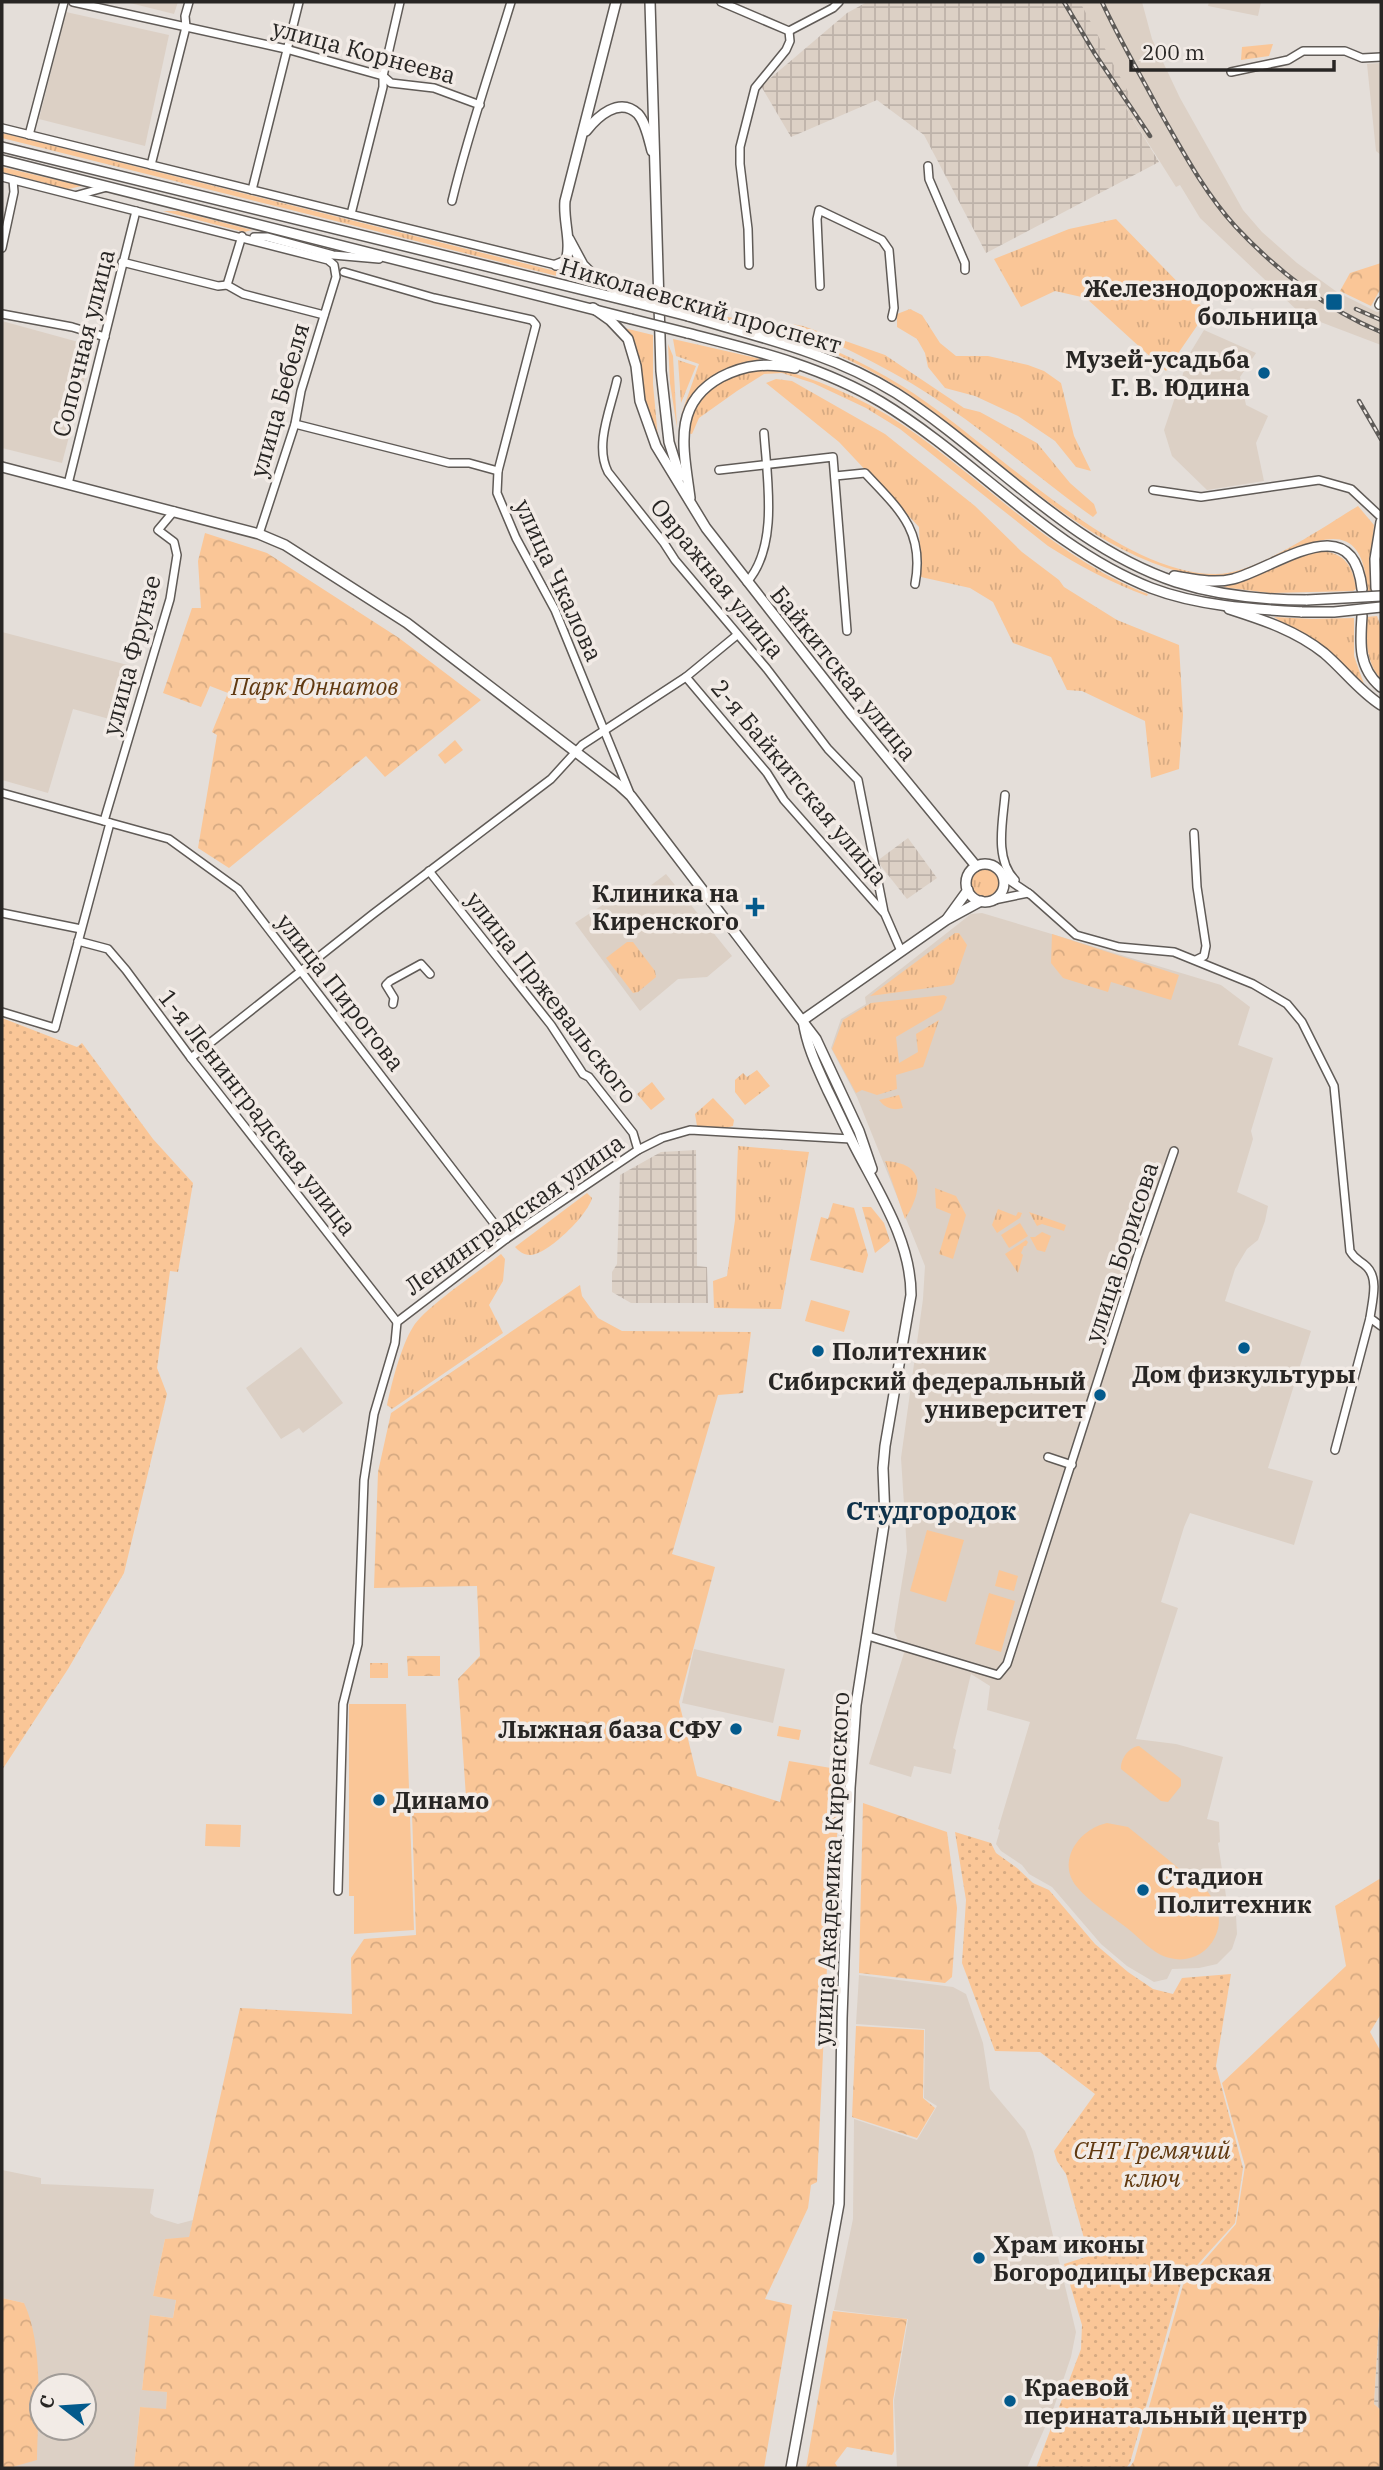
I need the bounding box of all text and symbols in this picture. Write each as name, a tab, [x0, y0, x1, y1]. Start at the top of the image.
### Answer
street label: улица Корнеева	[269, 11, 459, 91]
scale bar	[1131, 28, 1334, 72]
text: 200 m	[1142, 38, 1205, 66]
street label: Сопочная улица	[44, 246, 122, 440]
street label: Николаевский проспект	[556, 249, 846, 361]
place label: Железнодорожная больница	[1084, 272, 1318, 332]
marker: Железнодорожная больница	[1324, 292, 1344, 312]
street label: улица Бебеля	[242, 319, 316, 481]
place label: Музей-усадьба Г. В. Юдина	[1065, 343, 1250, 403]
marker: Музей-усадьба Г. В. Юдина	[1256, 365, 1272, 381]
street label: Овражная улица	[643, 491, 793, 665]
street label: улица Чкалова	[507, 494, 611, 666]
street label: улица Фрунзе	[94, 571, 168, 739]
street label: Байкитская улица	[764, 579, 924, 767]
park label: Парк Юннатов	[230, 670, 399, 702]
street label: 2-я Байкитская улица	[704, 672, 896, 892]
place label: Клиника на Киренского	[592, 877, 739, 937]
street label: улица Пржевальского	[459, 884, 645, 1110]
marker: Клиника на Киренского	[745, 897, 765, 917]
street label: улица Пирогова	[269, 907, 413, 1077]
street label: 1-я Ленинградская улица	[152, 982, 364, 1242]
street label: Ленинградская улица	[398, 1126, 630, 1302]
street label: улица Борисова	[1077, 1158, 1165, 1346]
place label: Политехник	[832, 1335, 987, 1367]
marker: Дом физкультуры	[1236, 1340, 1252, 1356]
marker: Политехник	[810, 1343, 826, 1359]
place label: Дом физкультуры	[1132, 1358, 1356, 1390]
place label: Сибирский федеральный университет	[768, 1365, 1086, 1425]
marker: Сибирский федеральный университет	[1092, 1387, 1108, 1403]
district label: Студгородок	[846, 1493, 1016, 1527]
street label: улица Академика Киренского	[806, 1691, 856, 2047]
place label: Лыжная база СФУ	[498, 1713, 722, 1745]
marker: Лыжная база СФУ	[728, 1721, 744, 1737]
place label: Динамо	[393, 1784, 489, 1816]
marker: Динамо	[371, 1792, 387, 1808]
place label: Стадион Политехник	[1157, 1860, 1312, 1920]
marker: Стадион Политехник	[1135, 1882, 1151, 1898]
park label: СНТ Гремячий ключ	[1073, 2134, 1231, 2194]
place label: Храм иконы Богородицы Иверская	[993, 2228, 1271, 2288]
marker: Храм иконы Богородицы Иверская	[971, 2250, 987, 2266]
place label: Краевой перинатальный центр	[1024, 2371, 1307, 2431]
north arrow	[28, 2372, 98, 2442]
text: С	[33, 2392, 60, 2412]
marker: Краевой перинатальный центр	[1002, 2393, 1018, 2409]

